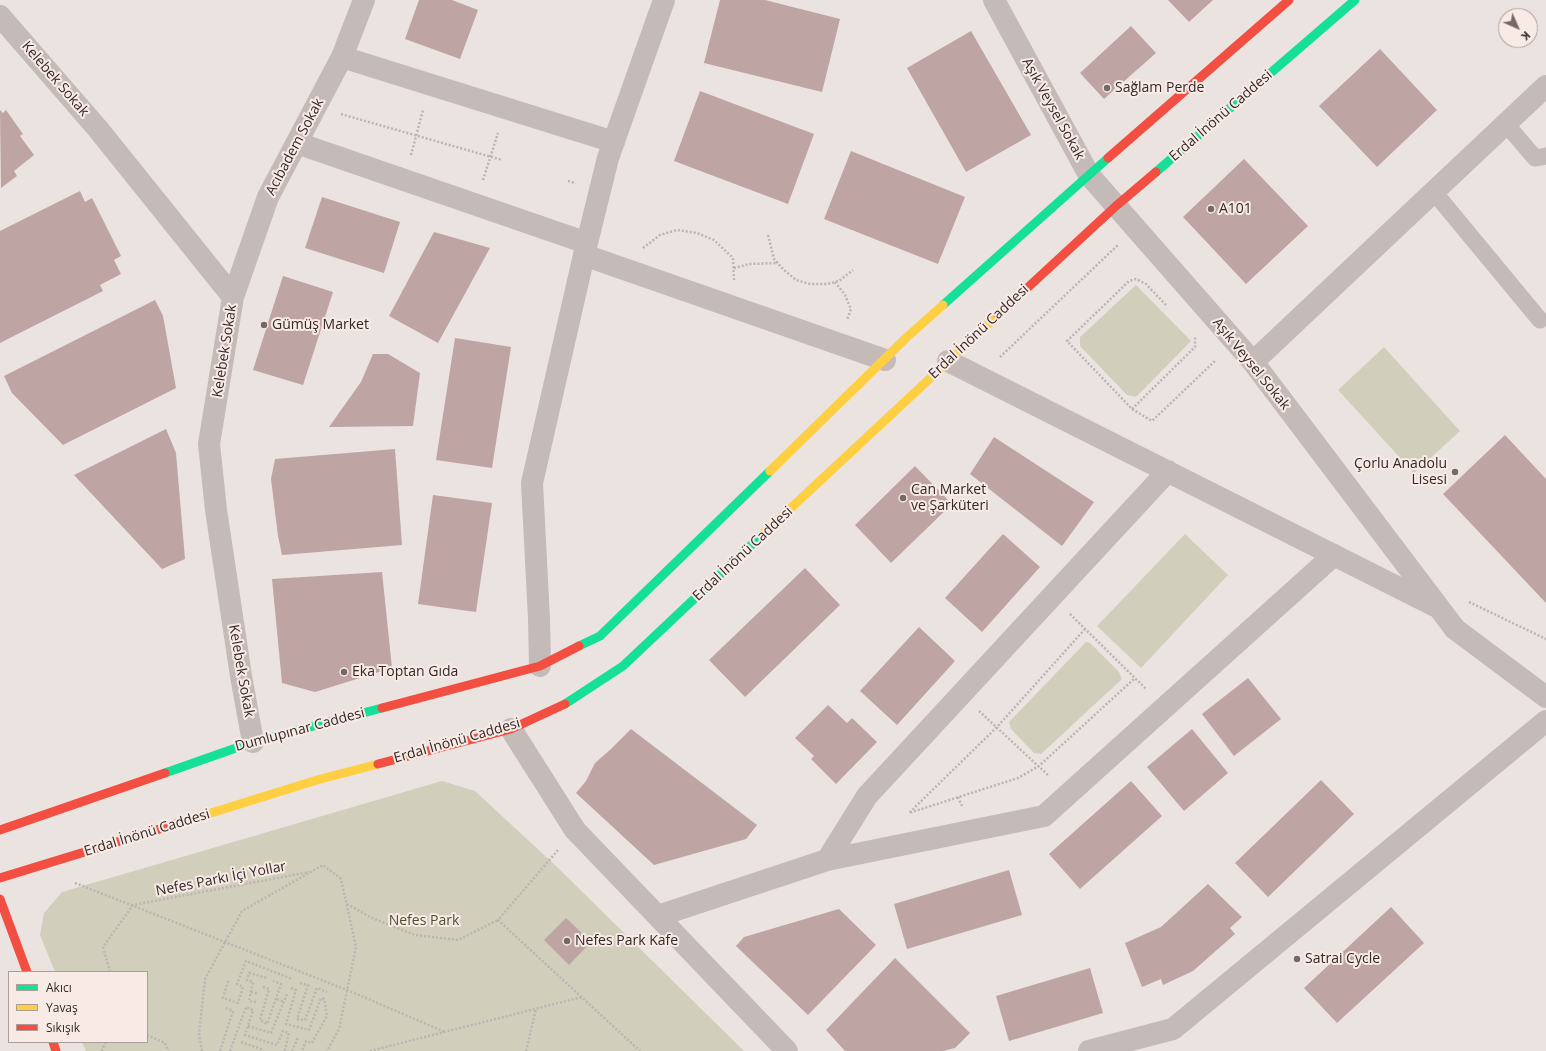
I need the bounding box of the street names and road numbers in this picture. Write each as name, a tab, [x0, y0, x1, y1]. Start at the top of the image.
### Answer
street label: Kelebek Sokak	[18, 38, 92, 120]
street label: Aşık Veysel Sokak	[1018, 55, 1088, 163]
street label: Erdal İnönü Caddesi	[1166, 67, 1276, 165]
street label: Acıbadem Sokak	[262, 96, 328, 198]
street label: Erdal İnönü Caddesi	[926, 281, 1032, 383]
street label: Kelebek Sokak	[209, 303, 241, 399]
street label: Aşık Veysel Sokak	[1209, 315, 1293, 413]
street label: Erdal İnönü Caddesi	[690, 503, 796, 605]
street label: Kelebek Sokak	[225, 623, 257, 719]
street label: Dumlupınar Caddesi	[233, 705, 367, 755]
street label: Erdal İnönü Caddesi	[392, 715, 522, 767]
street label: Erdal İnönü Caddesi	[82, 806, 212, 860]
street label: Nefes Parkı İçi Yollar	[154, 858, 288, 900]

